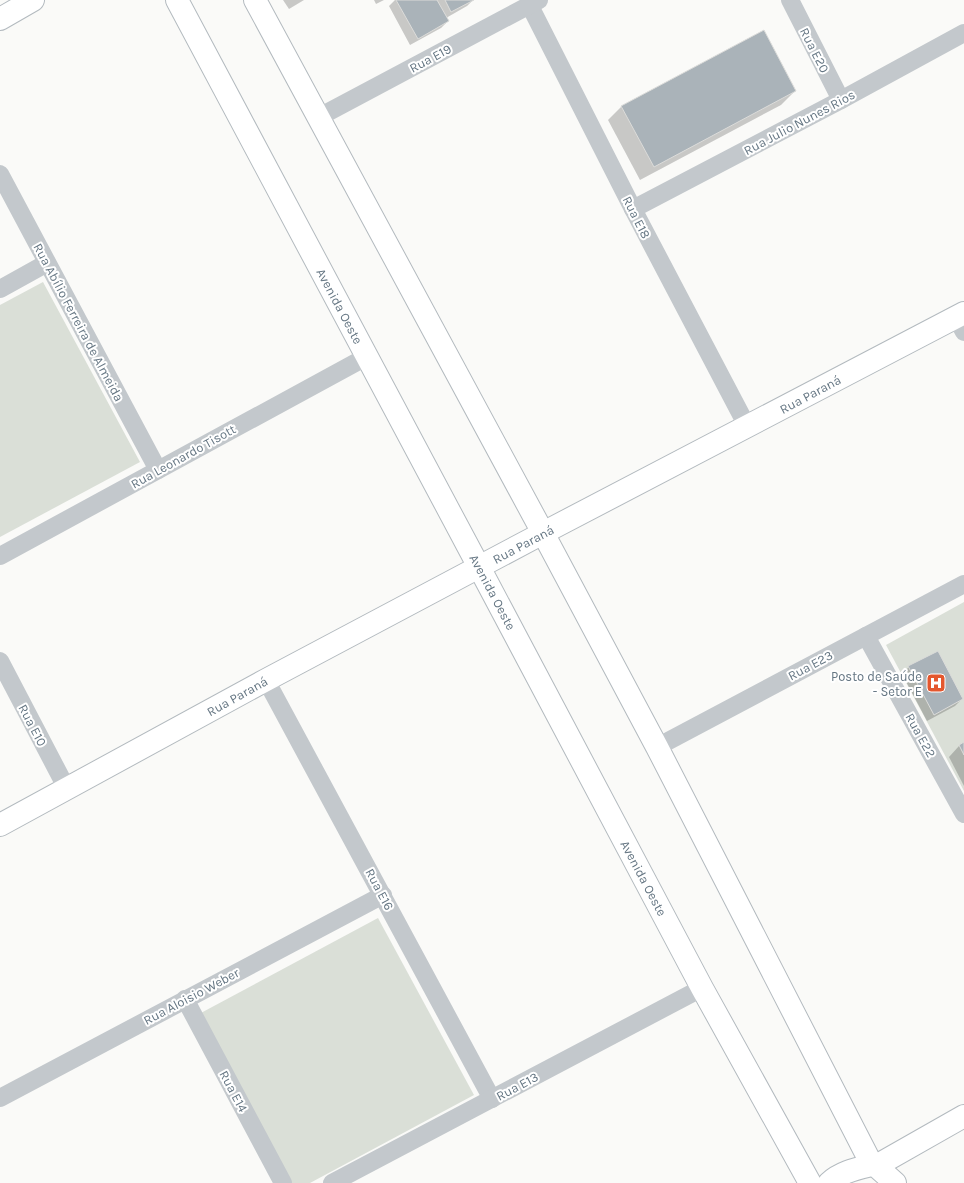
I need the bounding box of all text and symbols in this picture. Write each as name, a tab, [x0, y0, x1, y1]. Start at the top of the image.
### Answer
street label: Rua E20	[797, 25, 832, 76]
street label: Rua E19	[407, 41, 454, 76]
street label: Rua Julio Nunes Rios	[741, 87, 858, 158]
street label: Rua E18	[620, 193, 654, 241]
street label: Rua Abílio Ferreira de Almeida	[30, 241, 127, 404]
street label: Avenida Oeste	[313, 266, 366, 347]
street label: Rua Paraná	[777, 372, 843, 417]
street label: Rua Leonardo Tisott	[128, 421, 238, 492]
street label: Rua Paraná	[490, 522, 556, 567]
street label: Avenida Oeste	[466, 552, 519, 633]
street label: Rua E23	[785, 647, 835, 683]
place label: Posto de Saúde - Setor E	[831, 669, 922, 699]
hospital icon: Posto de Saúde - Setor E	[925, 672, 947, 694]
street label: Rua Paraná	[204, 674, 270, 719]
street label: Rua E10	[15, 702, 50, 749]
street label: Rua E22	[902, 710, 939, 760]
street label: Avenida Oeste	[617, 838, 670, 919]
street label: Rua E16	[362, 866, 397, 913]
street label: Rua Aloisio Weber	[141, 965, 242, 1028]
street label: Rua E14	[216, 1068, 251, 1115]
street label: Rua E13	[494, 1069, 541, 1104]

